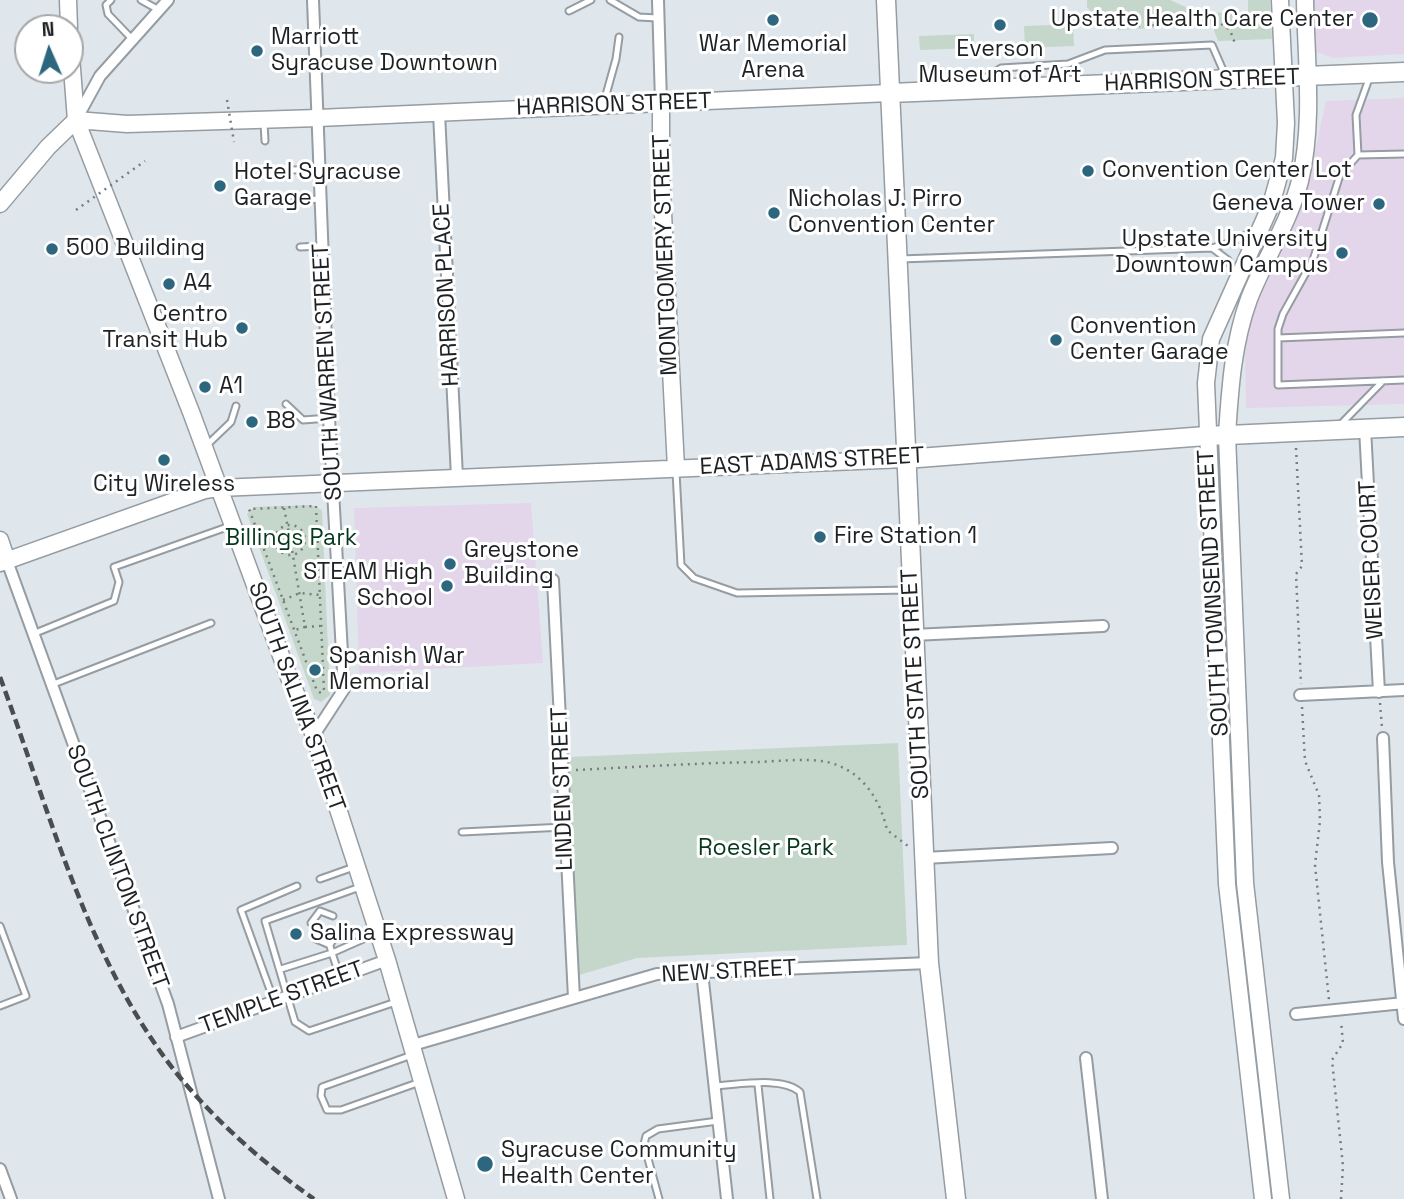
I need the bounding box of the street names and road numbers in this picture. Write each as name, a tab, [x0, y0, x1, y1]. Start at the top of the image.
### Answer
street label: HARRISON STREET	[1104, 64, 1300, 98]
street label: HARRISON STREET	[516, 88, 712, 122]
street label: MONTGOMERY STREET	[648, 134, 684, 376]
street label: HARRISON PLACE	[428, 203, 466, 387]
street label: SOUTH WARREN STREET	[307, 243, 349, 501]
street label: EAST ADAMS STREET	[699, 442, 925, 482]
street label: SOUTH TOWNSEND STREET	[1193, 449, 1235, 737]
street label: WEISER COURT	[1354, 480, 1390, 640]
street label: SOUTH STATE STREET	[896, 568, 936, 800]
street label: SOUTH SALINA STREET	[242, 578, 350, 816]
street label: LINDEN STREET	[546, 707, 580, 871]
street label: SOUTH CLINTON STREET	[60, 741, 174, 993]
street label: NEW STREET	[661, 955, 797, 989]
street label: TEMPLE STREET	[196, 956, 368, 1040]

